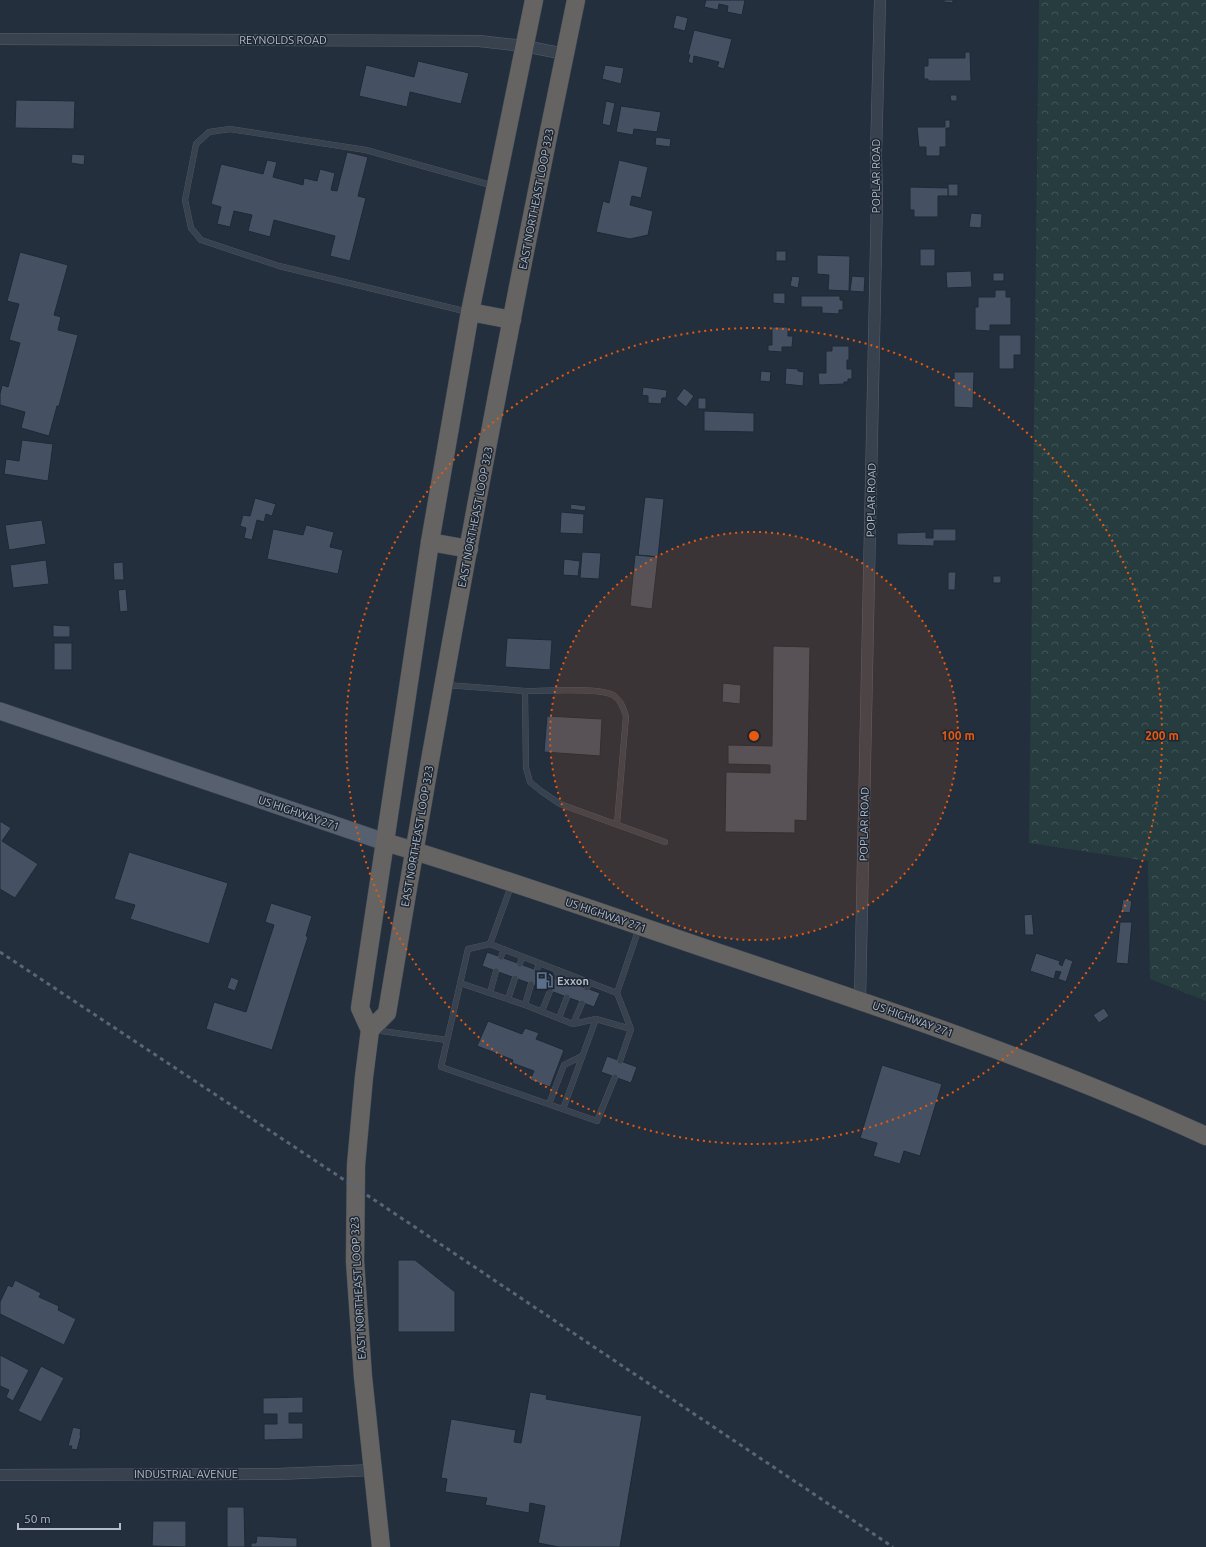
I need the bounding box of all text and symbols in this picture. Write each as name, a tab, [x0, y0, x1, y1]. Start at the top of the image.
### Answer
street label: REYNOLDS ROAD	[239, 34, 327, 46]
street label: EAST NORTHEAST LOOP 323	[516, 128, 556, 270]
street label: POPLAR ROAD	[870, 139, 882, 213]
street label: EAST NORTHEAST LOOP 323	[455, 446, 495, 588]
street label: POPLAR ROAD	[864, 463, 878, 537]
centre of rings	[747, 729, 761, 743]
text: 100 m	[941, 729, 975, 742]
text: 200 m	[1145, 729, 1179, 742]
street label: EAST NORTHEAST LOOP 323	[399, 764, 435, 908]
street label: POPLAR ROAD	[857, 787, 871, 861]
street label: US HIGHWAY 271	[257, 793, 341, 833]
street label: US HIGHWAY 271	[564, 895, 648, 935]
fuel station icon: Exxon	[534, 971, 554, 991]
place label: Exxon	[557, 975, 589, 987]
street label: US HIGHWAY 271	[871, 999, 955, 1039]
street label: EAST NORTHEAST LOOP 323	[348, 1216, 368, 1360]
street label: INDUSTRIAL AVENUE	[134, 1468, 238, 1480]
scale bar	[18, 1505, 120, 1531]
text: 50 m	[24, 1512, 51, 1525]

